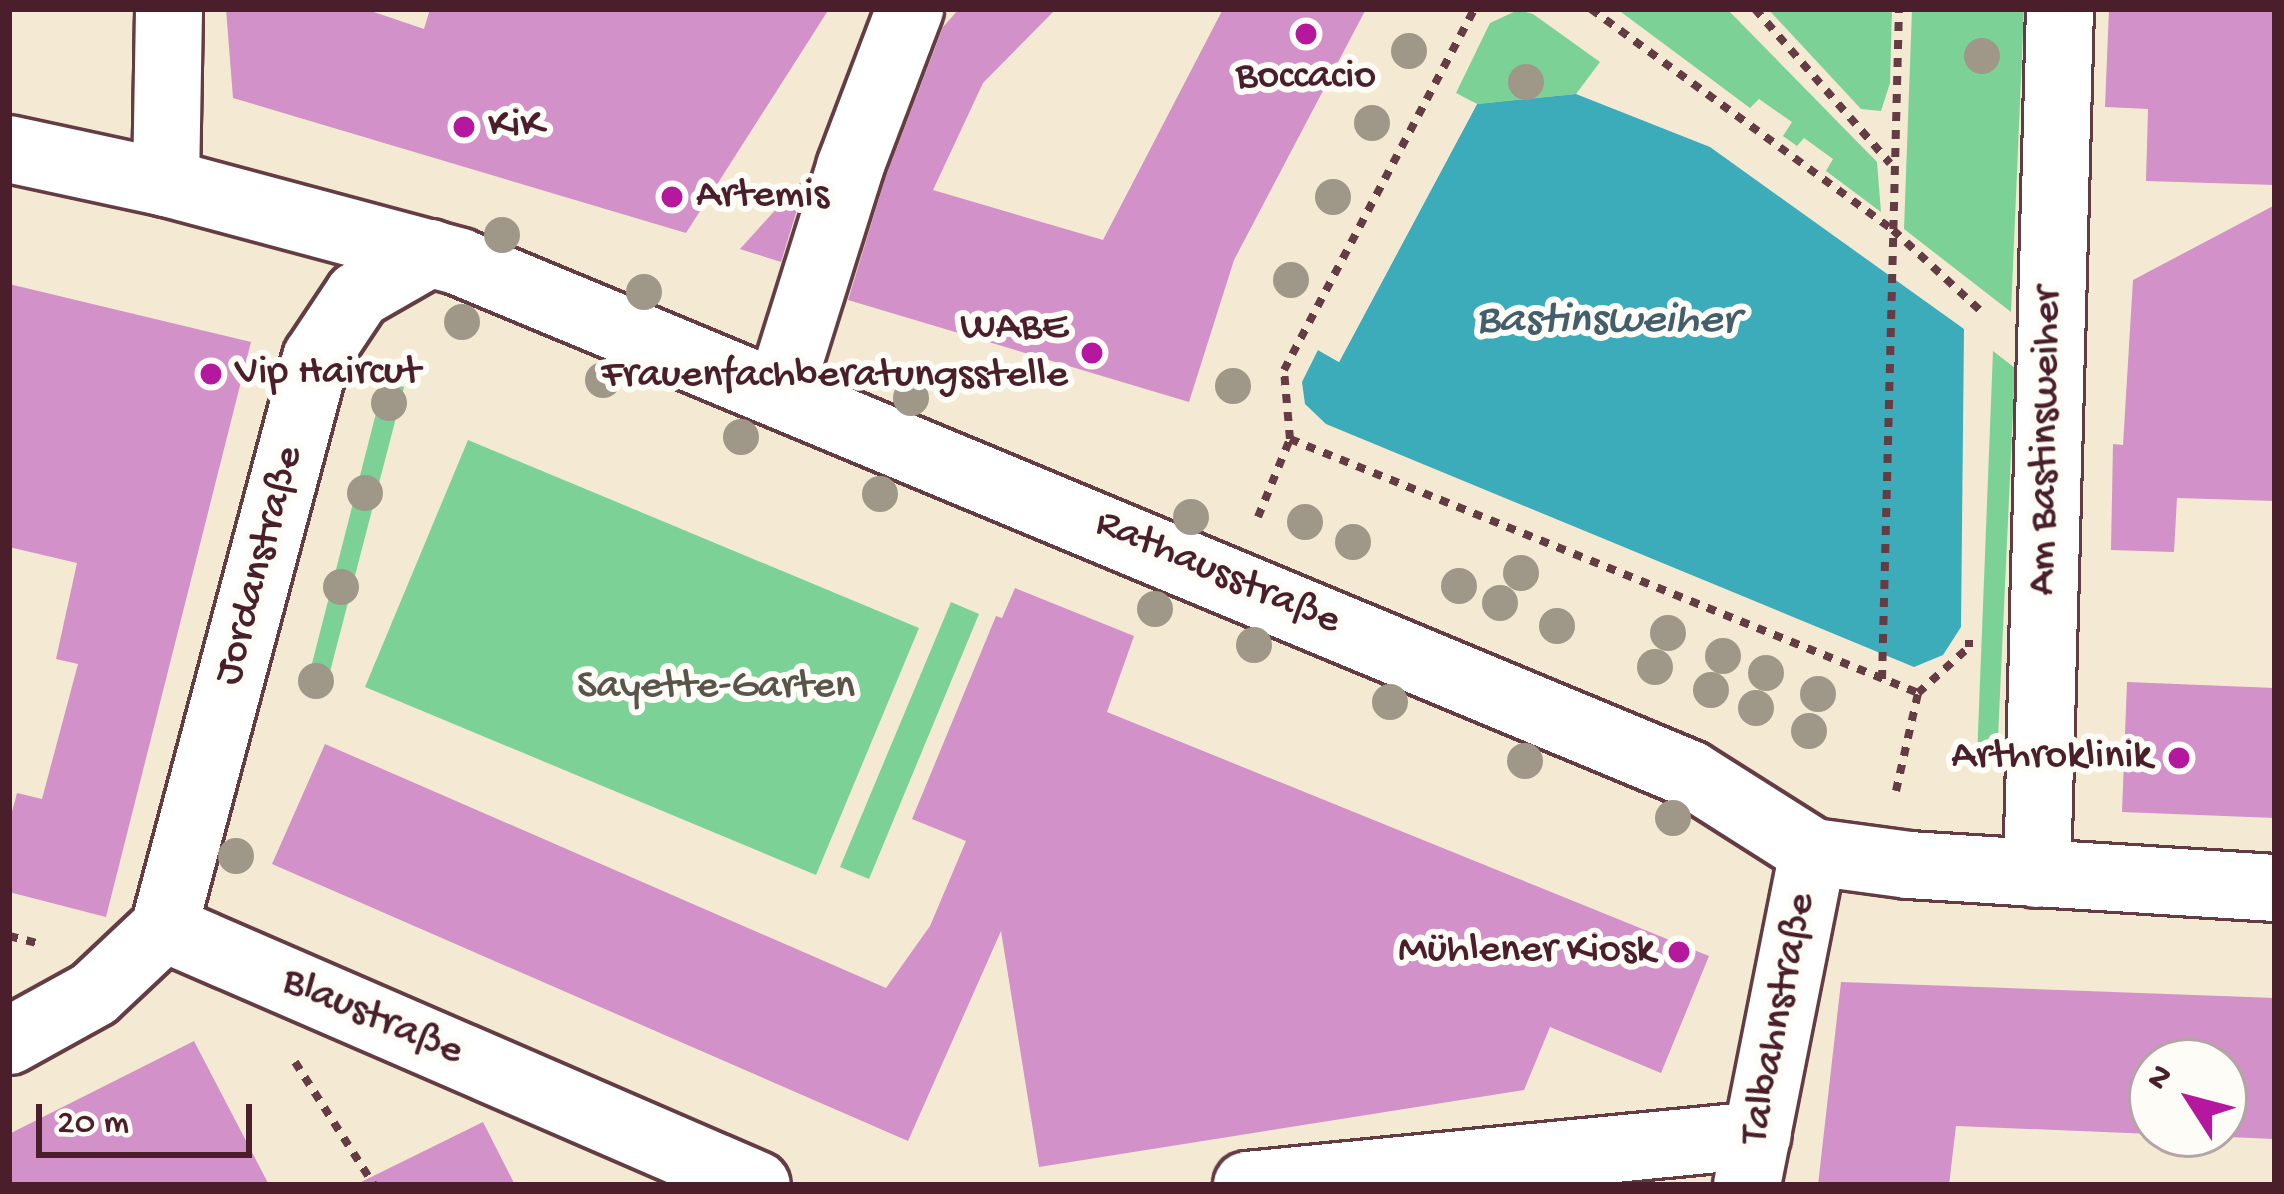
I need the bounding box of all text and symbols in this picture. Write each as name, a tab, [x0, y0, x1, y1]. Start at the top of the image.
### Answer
marker: Boccacio	[1293, 21, 1319, 47]
place label: Boccacio	[1236, 53, 1376, 103]
place label: KiK	[488, 102, 543, 152]
marker: KiK	[451, 114, 477, 140]
place label: Artemis	[696, 172, 829, 222]
marker: Artemis	[659, 184, 685, 210]
street label: Am Bastinsweiher	[2019, 286, 2075, 596]
water label: Bastinsweiher	[1476, 295, 1738, 349]
place label: WABE Frauenfachberatungsstelle	[601, 304, 1068, 403]
marker: WABE Frauenfachberatungsstelle	[1079, 340, 1105, 366]
place label: Vip Haircut	[235, 349, 420, 399]
marker: Vip Haircut	[198, 361, 224, 387]
street label: Jordanstraße	[205, 441, 317, 691]
street label: Rathausstraße	[1087, 500, 1347, 648]
park label: Sayette-Garten	[577, 663, 855, 713]
place label: Arthroklinik	[1951, 733, 2152, 783]
marker: Arthroklinik	[2163, 742, 2195, 774]
street label: Talbahnstraße	[1731, 889, 1829, 1149]
place label: Mühlener Kiosk	[1398, 927, 1655, 977]
marker: Mühlener Kiosk	[1666, 939, 1692, 965]
street label: Blaustraße	[274, 957, 470, 1079]
north arrow	[2128, 1038, 2248, 1158]
text: N	[2140, 1059, 2183, 1098]
scale bar	[42, 1080, 258, 1154]
text: 20 m	[57, 1103, 129, 1146]

